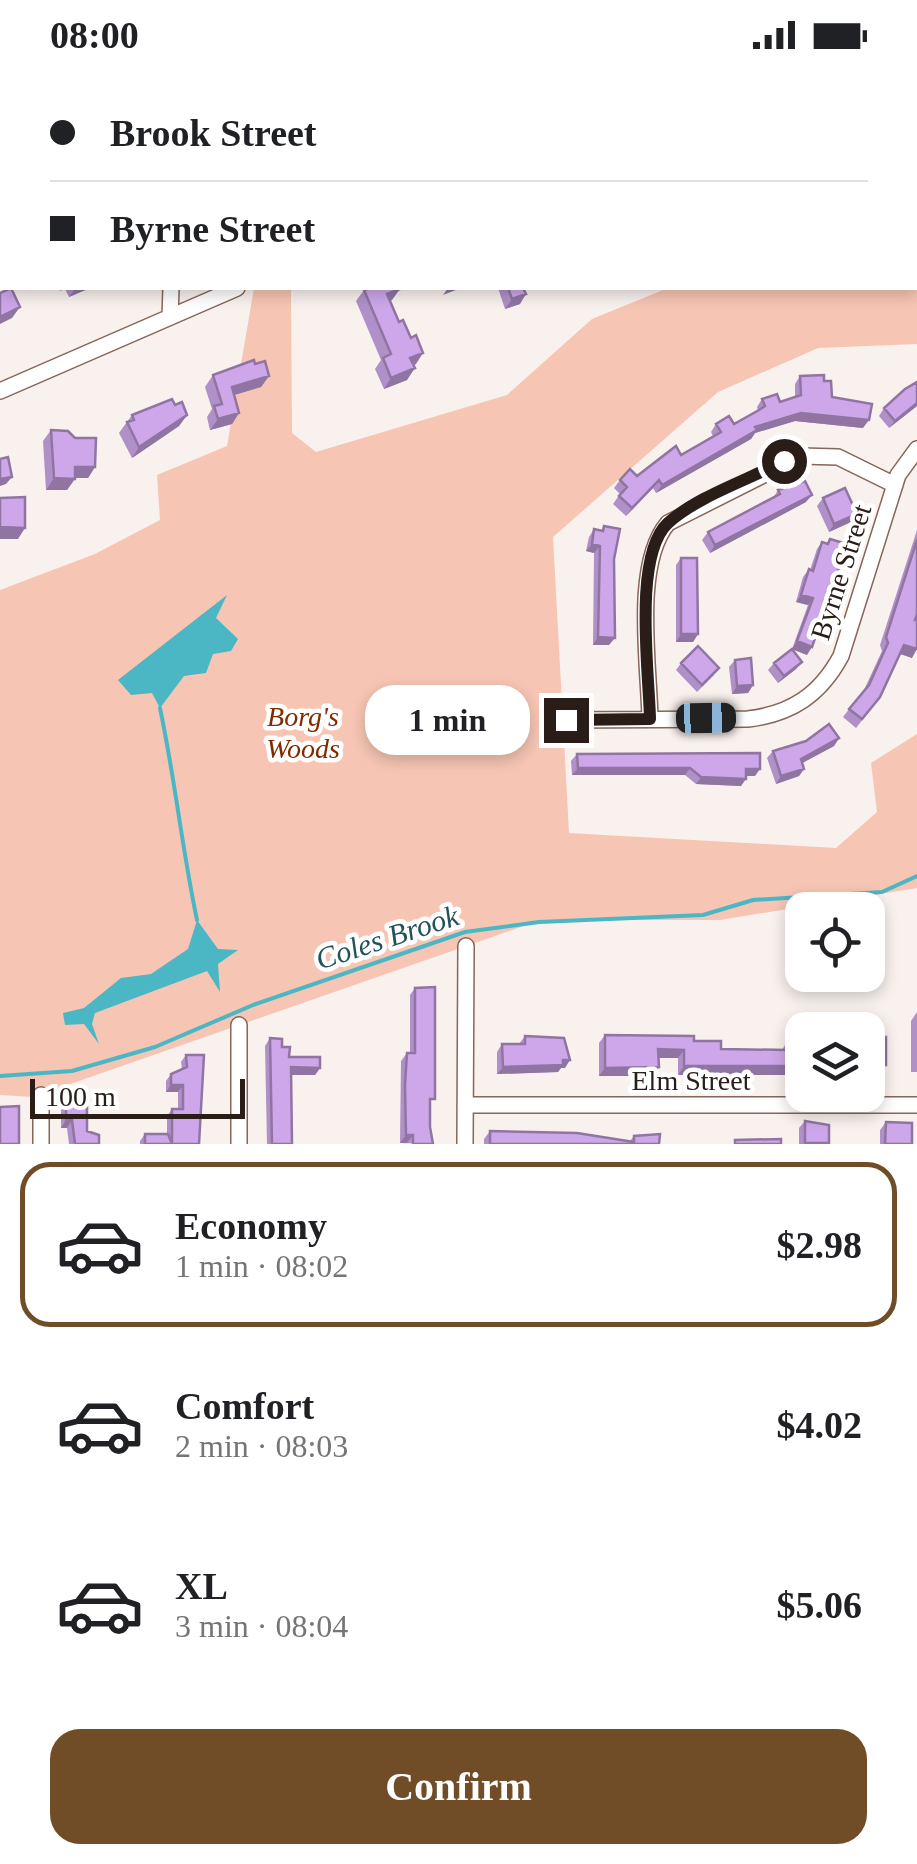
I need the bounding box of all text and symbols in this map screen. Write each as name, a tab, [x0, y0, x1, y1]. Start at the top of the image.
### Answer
text: 08:00	[50, 14, 139, 56]
text: Brook Street	[110, 112, 317, 154]
text: Byrne Street	[110, 208, 315, 250]
route start	[762, 439, 807, 484]
street label: Byrne Street	[805, 500, 878, 644]
callout: 1 min	[366, 685, 531, 755]
route end	[544, 698, 589, 743]
park label: Borg's Woods	[266, 701, 340, 764]
text: 1 min	[409, 702, 486, 738]
car	[676, 702, 736, 734]
map controls	[785, 892, 885, 1112]
button: locate	[785, 892, 885, 992]
water label: Coles Brook	[312, 898, 463, 976]
button: layers	[785, 1012, 885, 1112]
street label: Elm Street	[632, 1065, 751, 1096]
scale bar	[30, 1074, 245, 1118]
text: 100 m	[45, 1081, 116, 1112]
icon: car	[55, 1200, 145, 1290]
text: Economy	[175, 1205, 327, 1247]
text: $2.98	[777, 1224, 862, 1266]
text: 1 min · 08:02	[175, 1248, 348, 1284]
icon: car	[55, 1380, 145, 1470]
text: Comfort	[175, 1385, 314, 1427]
text: $4.02	[777, 1404, 862, 1446]
text: 2 min · 08:03	[175, 1428, 348, 1464]
icon: car	[55, 1560, 145, 1650]
text: XL	[175, 1565, 228, 1607]
text: $5.06	[777, 1584, 862, 1626]
text: 3 min · 08:04	[175, 1608, 348, 1644]
button: Confirm	[50, 1729, 867, 1844]

